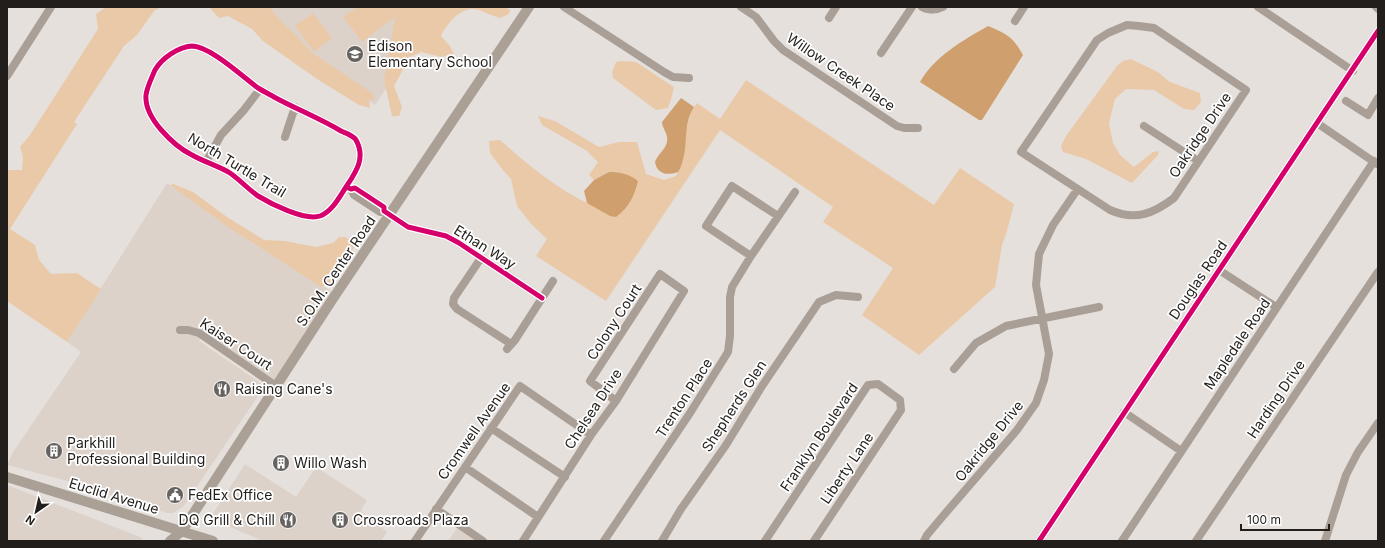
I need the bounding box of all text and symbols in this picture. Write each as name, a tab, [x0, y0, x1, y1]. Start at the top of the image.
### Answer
street label: Willow Creek Place	[784, 29, 899, 114]
place label: Edison Elementary School	[368, 37, 492, 70]
school or university icon: Edison Elementary School	[345, 44, 365, 64]
street label: Oakridge Drive	[1165, 89, 1234, 181]
street label: North Turtle Trail	[185, 129, 289, 201]
street label: S.O.M. Center Road	[292, 212, 379, 329]
street label: Ethan Way	[451, 221, 520, 272]
street label: Douglas Road	[1165, 237, 1230, 322]
street label: Colony Court	[583, 280, 645, 363]
street label: Mapledale Road	[1200, 295, 1273, 393]
street label: Kaiser Court	[197, 314, 276, 373]
street label: Trenton Place	[652, 355, 716, 441]
street label: Harding Drive	[1243, 356, 1308, 441]
street label: Shepherds Glen	[698, 357, 769, 455]
street label: Chelsea Drive	[560, 365, 625, 452]
restaurant icon: Raising Cane's	[212, 379, 232, 399]
street label: Cromwell Avenue	[434, 379, 514, 483]
street label: Franklyn Boulevard	[776, 379, 861, 494]
place label: Raising Cane's	[235, 380, 333, 397]
street label: Oakridge Drive	[951, 397, 1026, 485]
street label: Liberty Lane	[816, 429, 877, 507]
place label: Parkhill Professional Building	[67, 434, 205, 467]
building icon: Parkhill Professional Building	[44, 441, 64, 461]
building icon: Willo Wash	[271, 453, 291, 473]
place label: Willo Wash	[294, 454, 367, 471]
street label: Euclid Avenue	[67, 474, 161, 517]
public building icon: FedEx Office	[165, 485, 185, 505]
place label: FedEx Office	[188, 486, 273, 503]
north arrow	[16, 492, 56, 532]
scale bar	[1241, 506, 1329, 532]
restaurant icon: DQ Grill & Chill	[278, 510, 298, 530]
building icon: Crossroads Plaza	[330, 510, 350, 530]
place label: DQ Grill & Chill	[179, 511, 275, 528]
place label: Crossroads Plaza	[353, 511, 469, 528]
text: N	[23, 512, 38, 528]
text: 100 m	[1247, 512, 1281, 527]

